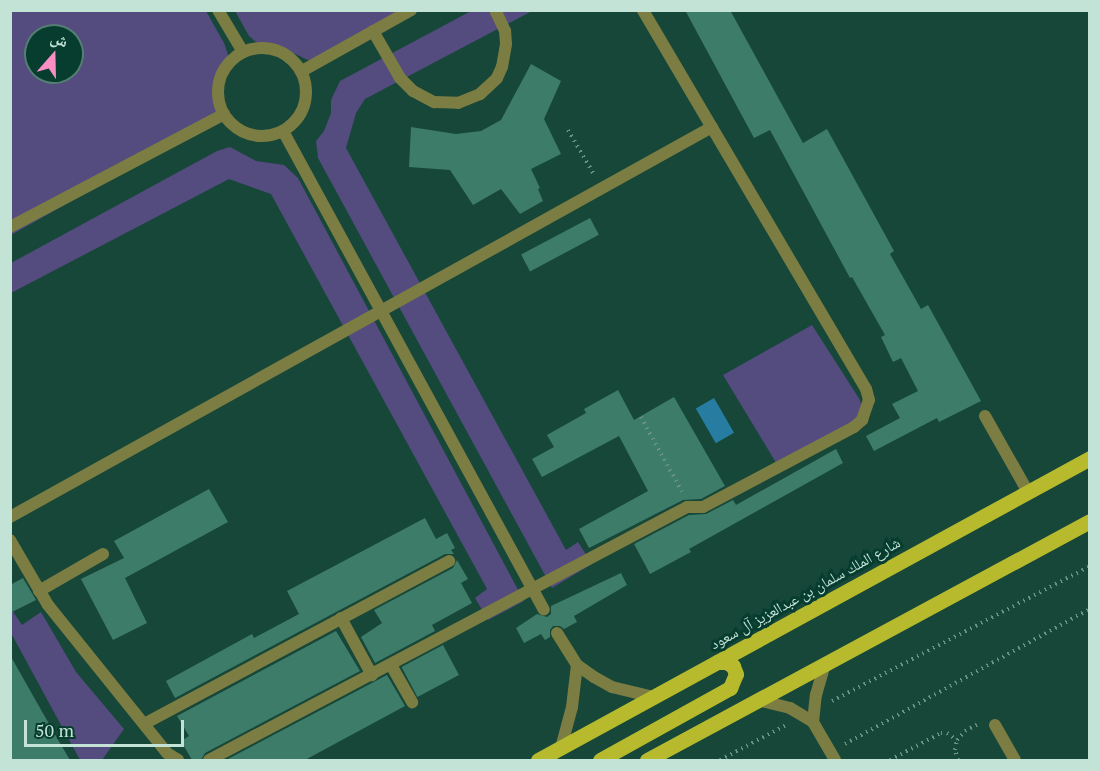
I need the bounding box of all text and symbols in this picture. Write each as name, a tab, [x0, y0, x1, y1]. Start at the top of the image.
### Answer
north arrow	[24, 24, 84, 84]
text: ش	[48, 26, 71, 52]
street label: شارع الملك سلمان بن عبدالعزيز آل سعود	[707, 533, 903, 653]
scale bar	[27, 708, 188, 746]
text: 50 m	[35, 718, 74, 742]

